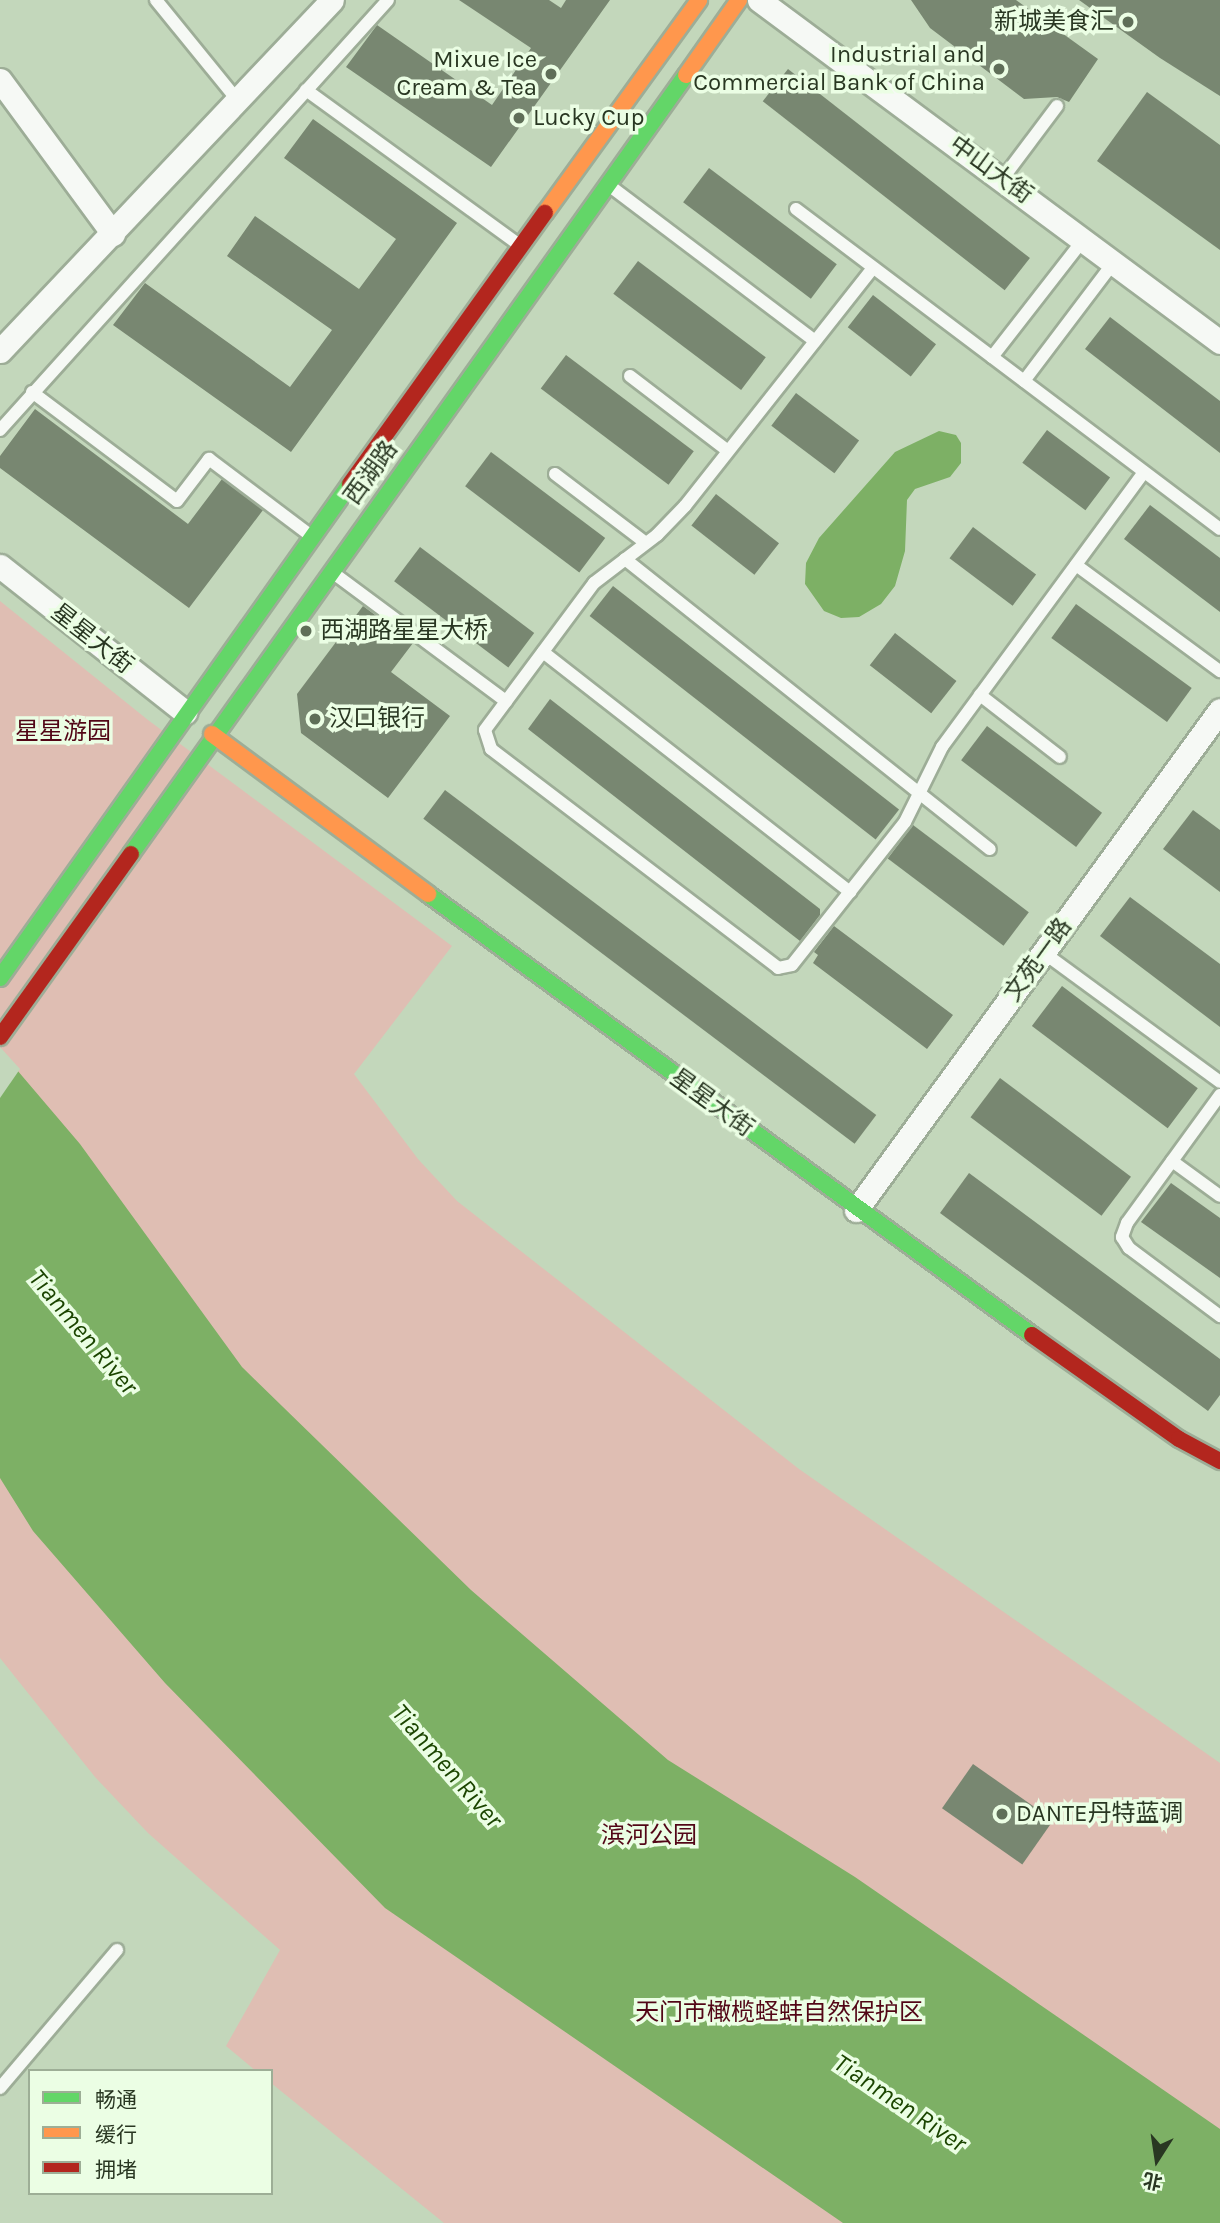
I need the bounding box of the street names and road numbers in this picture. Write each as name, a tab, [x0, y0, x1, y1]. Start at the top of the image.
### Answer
street label: 中山大街	[944, 130, 1038, 210]
street label: 西湖路	[338, 435, 404, 511]
street label: 星星大街	[45, 598, 139, 680]
street label: 文苑一路	[998, 913, 1078, 1007]
street label: 星星大街	[665, 1063, 759, 1143]

